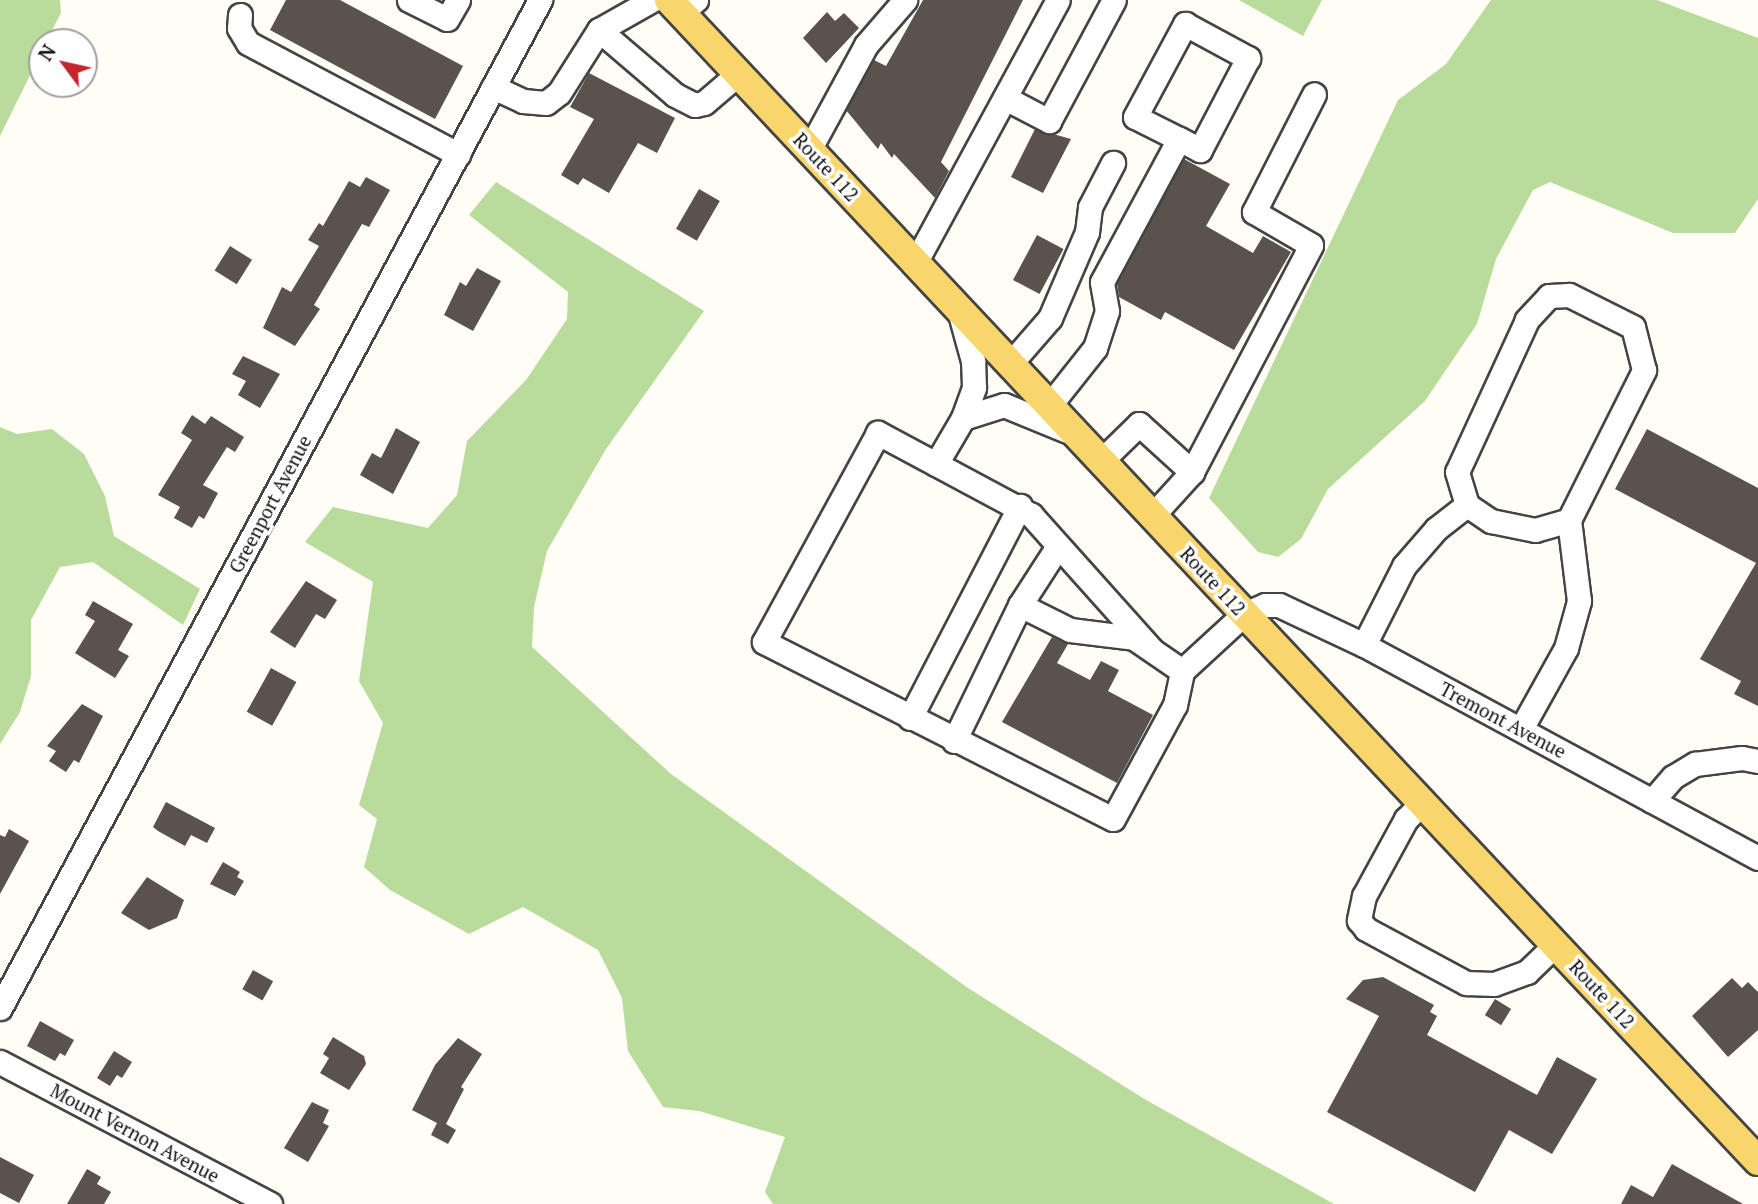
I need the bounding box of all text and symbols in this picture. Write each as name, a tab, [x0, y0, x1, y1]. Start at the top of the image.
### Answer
north arrow	[28, 28, 98, 98]
text: N	[32, 40, 61, 65]
street label: Route 112	[789, 128, 863, 206]
street label: Greenport Avenue	[224, 431, 316, 577]
street label: Route 112	[1176, 542, 1250, 620]
street label: Tremont Avenue	[1436, 677, 1570, 763]
street label: Route 112	[1565, 955, 1639, 1033]
street label: Mount Vernon Avenue	[46, 1079, 224, 1187]

